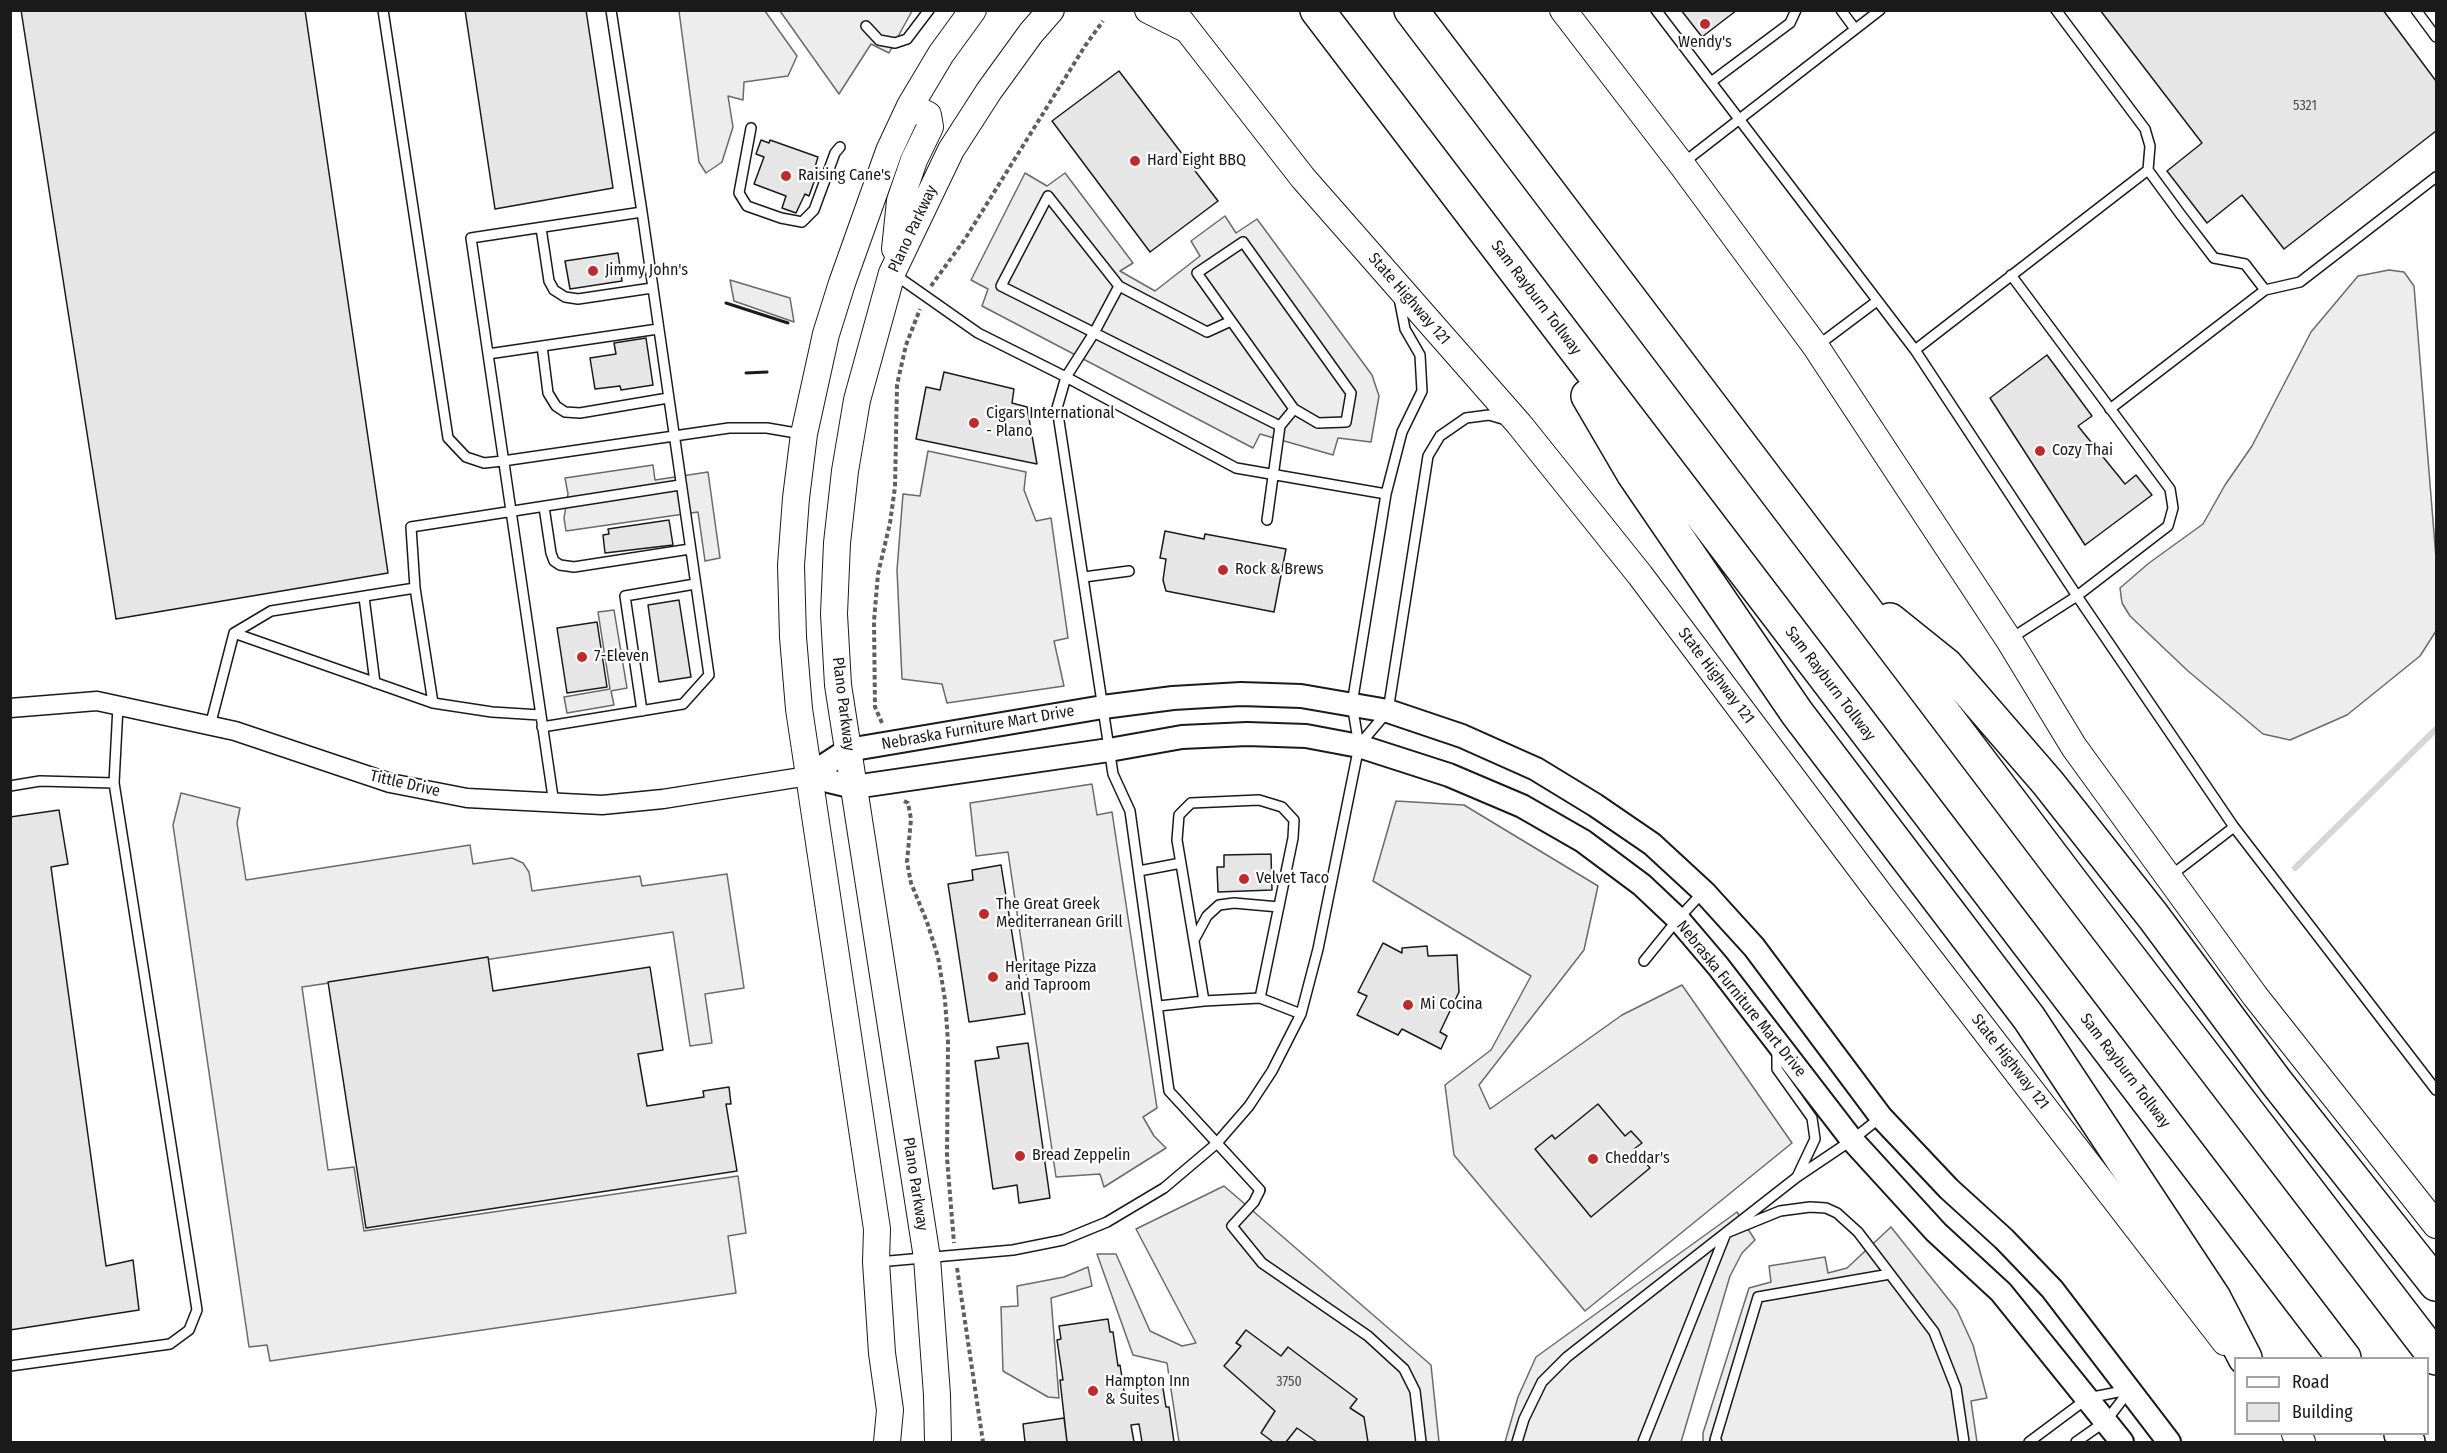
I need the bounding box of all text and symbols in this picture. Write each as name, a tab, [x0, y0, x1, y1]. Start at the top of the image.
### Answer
marker: Wendy's	[1698, 17, 1712, 31]
place label: Wendy's	[1678, 33, 1732, 53]
house number: 5321	[2293, 98, 2317, 114]
place label: Hard Eight BBQ	[1147, 151, 1246, 171]
marker: Hard Eight BBQ	[1128, 154, 1142, 168]
place label: Raising Cane's	[798, 166, 891, 186]
marker: Raising Cane's	[779, 169, 793, 183]
street label: Plano Parkway	[884, 182, 942, 276]
street label: Sam Rayburn Tollway	[1487, 237, 1585, 359]
street label: State Highway 121	[1364, 249, 1454, 349]
place label: Jimmy John's	[605, 261, 688, 281]
marker: Jimmy John's	[586, 264, 600, 278]
place label: Cigars International - Plano	[986, 404, 1115, 442]
marker: Cigars International - Plano	[967, 416, 981, 430]
place label: Cozy Thai	[2052, 441, 2113, 461]
marker: Cozy Thai	[2033, 444, 2047, 458]
place label: Rock & Brews	[1235, 560, 1323, 580]
marker: Rock & Brews	[1216, 563, 1230, 577]
street label: Sam Rayburn Tollway	[1781, 623, 1879, 745]
street label: State Highway 121	[1674, 624, 1758, 728]
place label: 7-Eleven	[594, 647, 649, 667]
marker: 7-Eleven	[575, 650, 589, 664]
street label: Plano Parkway	[828, 656, 858, 752]
street label: Nebraska Furniture Mart Drive	[880, 702, 1076, 754]
street label: Tittle Drive	[368, 767, 442, 801]
place label: Velvet Taco	[1256, 869, 1329, 889]
marker: Velvet Taco	[1237, 872, 1251, 886]
place label: The Great Greek Mediterranean Grill	[996, 895, 1123, 933]
marker: The Great Greek Mediterranean Grill	[977, 907, 991, 921]
street label: Nebraska Furniture Mart Drive	[1672, 917, 1810, 1081]
place label: Heritage Pizza and Taproom	[1005, 958, 1097, 996]
marker: Heritage Pizza and Taproom	[986, 970, 1000, 984]
place label: Mi Cocina	[1420, 995, 1483, 1015]
marker: Mi Cocina	[1401, 998, 1415, 1012]
street label: Sam Rayburn Tollway	[2076, 1010, 2174, 1132]
street label: State Highway 121	[1967, 1011, 2053, 1113]
street label: Plano Parkway	[898, 1136, 932, 1232]
place label: Bread Zeppelin	[1032, 1146, 1131, 1166]
marker: Bread Zeppelin	[1013, 1149, 1027, 1163]
place label: Cheddar's	[1605, 1149, 1670, 1169]
marker: Cheddar's	[1586, 1152, 1600, 1166]
legend	[2234, 1357, 2429, 1435]
text: Road	[2292, 1371, 2329, 1393]
place label: Hampton Inn & Suites	[1105, 1372, 1190, 1410]
house number: 3750	[1276, 1374, 1302, 1390]
marker: Hampton Inn & Suites	[1086, 1384, 1100, 1398]
text: Building	[2292, 1401, 2353, 1423]

